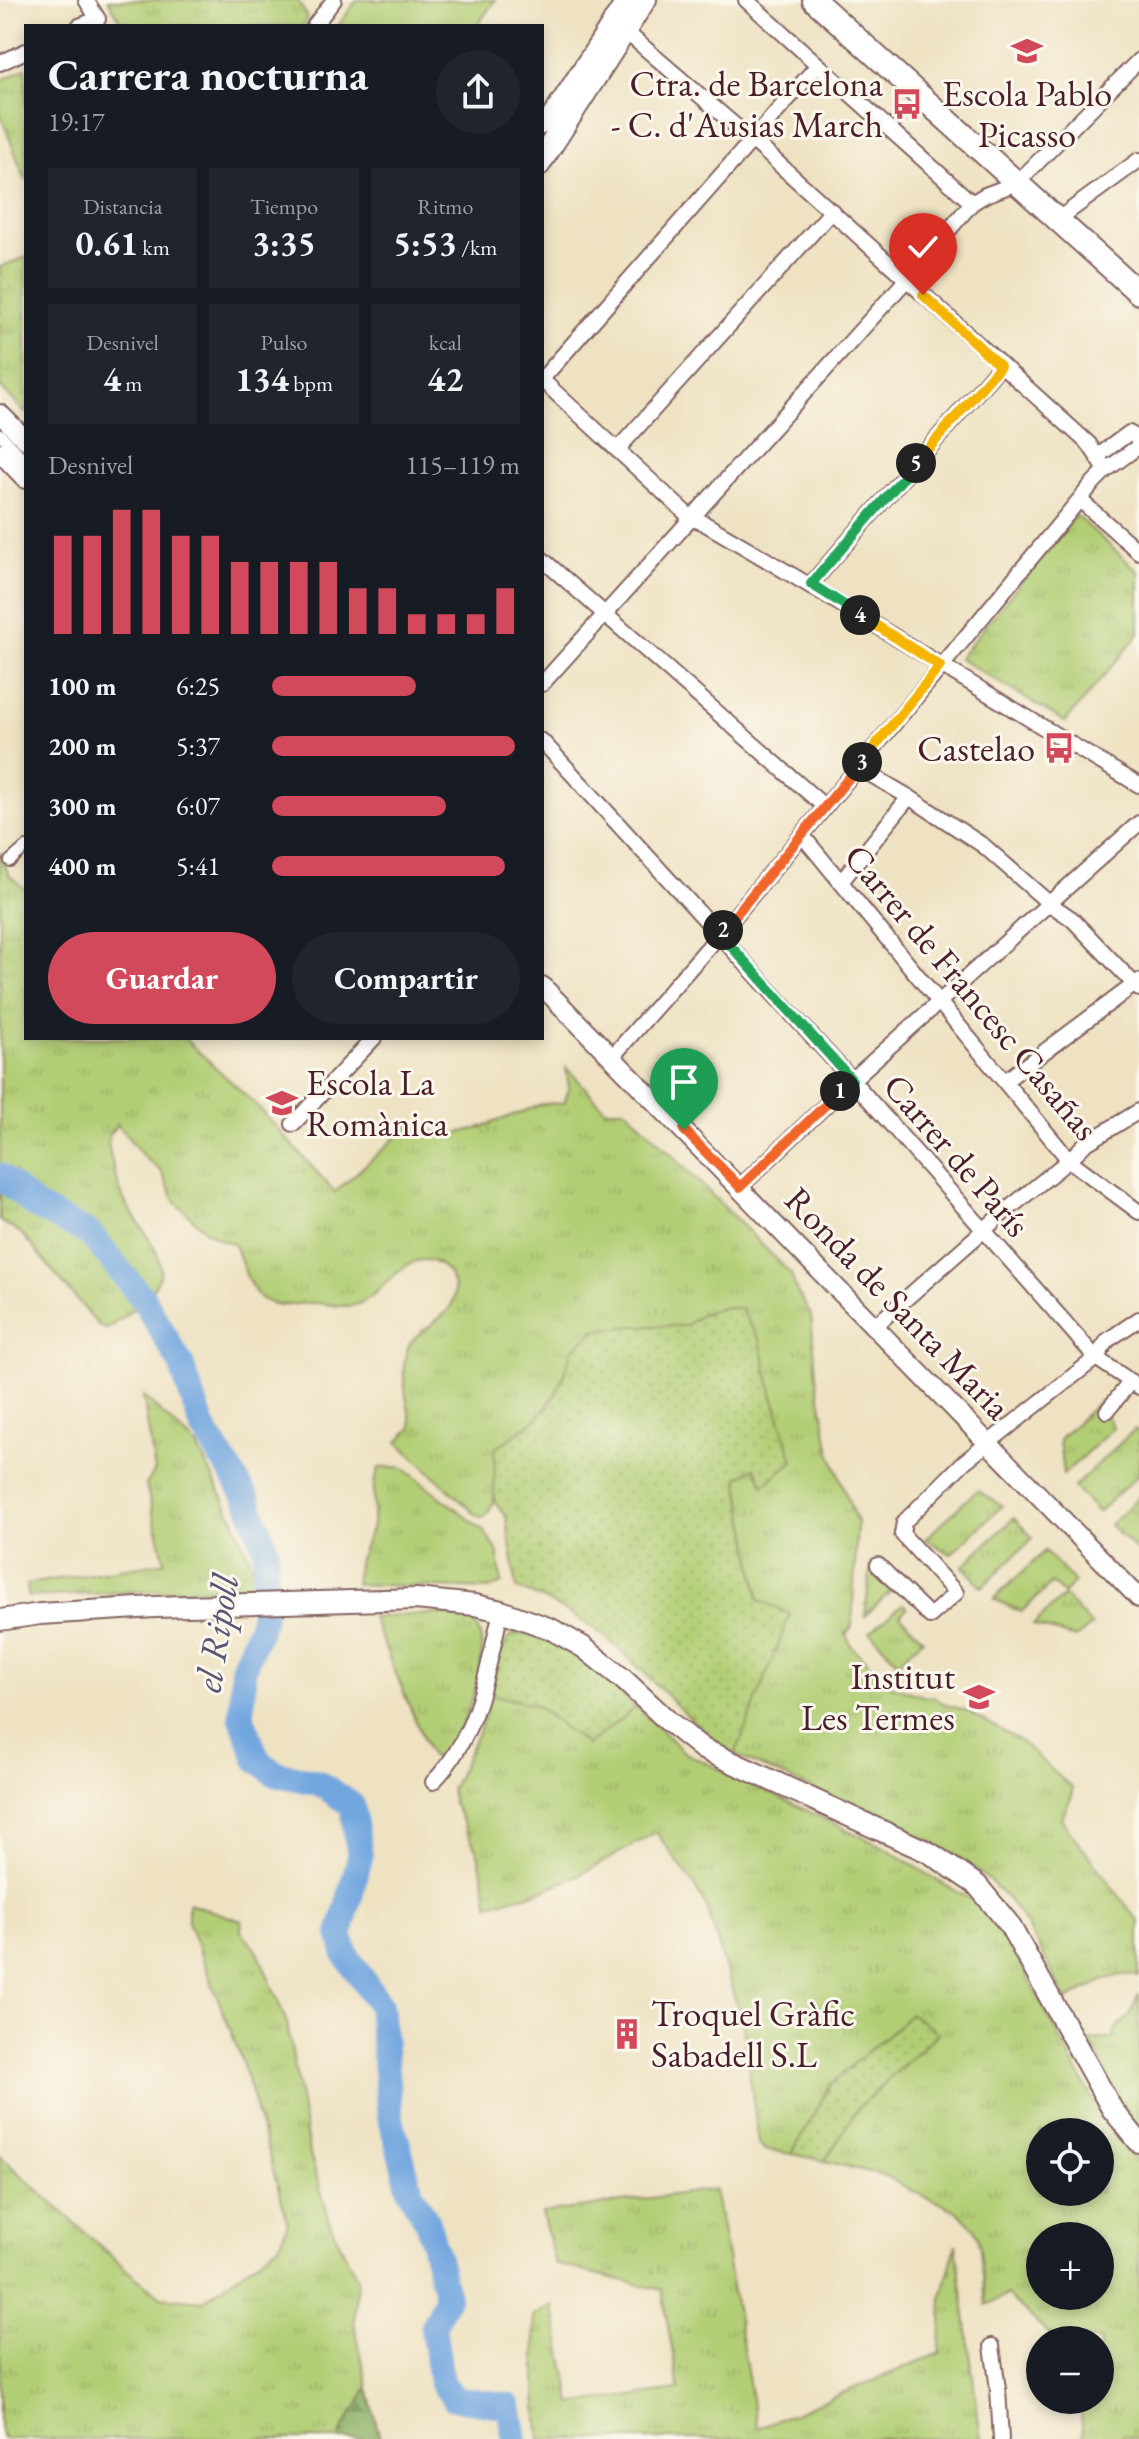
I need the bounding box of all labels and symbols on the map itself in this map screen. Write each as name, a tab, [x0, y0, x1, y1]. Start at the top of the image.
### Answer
school or university icon: Escola Pablo Picasso	[1010, 34, 1044, 68]
place label: Ctra. de Barcelona - C. d'Ausias March	[611, 60, 884, 148]
place label: Escola Pablo Picasso	[942, 70, 1112, 158]
bus stop icon: Ctra. de Barcelona - C. d'Ausias March	[890, 87, 924, 121]
pin	[889, 213, 957, 295]
pin: 5	[896, 443, 936, 483]
pin: 4	[840, 595, 880, 635]
place label: Castelao	[917, 725, 1035, 772]
bus stop icon: Castelao	[1042, 731, 1076, 765]
pin: 3	[842, 742, 882, 782]
street label: Carrer de Francesc Casañas	[834, 834, 1110, 1150]
pin: 2	[703, 910, 743, 950]
pin	[650, 1048, 718, 1130]
place label: Escola La Romànica	[306, 1059, 449, 1147]
street label: Carrer de París	[873, 1064, 1041, 1246]
pin: 1	[820, 1071, 860, 1111]
school or university icon: Escola La Romànica	[265, 1086, 299, 1120]
street label: Ronda de Santa Maria	[775, 1177, 1022, 1430]
water label: el Ripoll	[183, 1569, 250, 1695]
place label: Institut Les Termes	[801, 1653, 956, 1741]
school or university icon: Institut Les Termes	[962, 1680, 996, 1714]
place label: Troquel Gràfic Sabadell S.L	[651, 1990, 855, 2078]
building icon: Troquel Gràfic Sabadell S.L	[610, 2017, 644, 2051]

